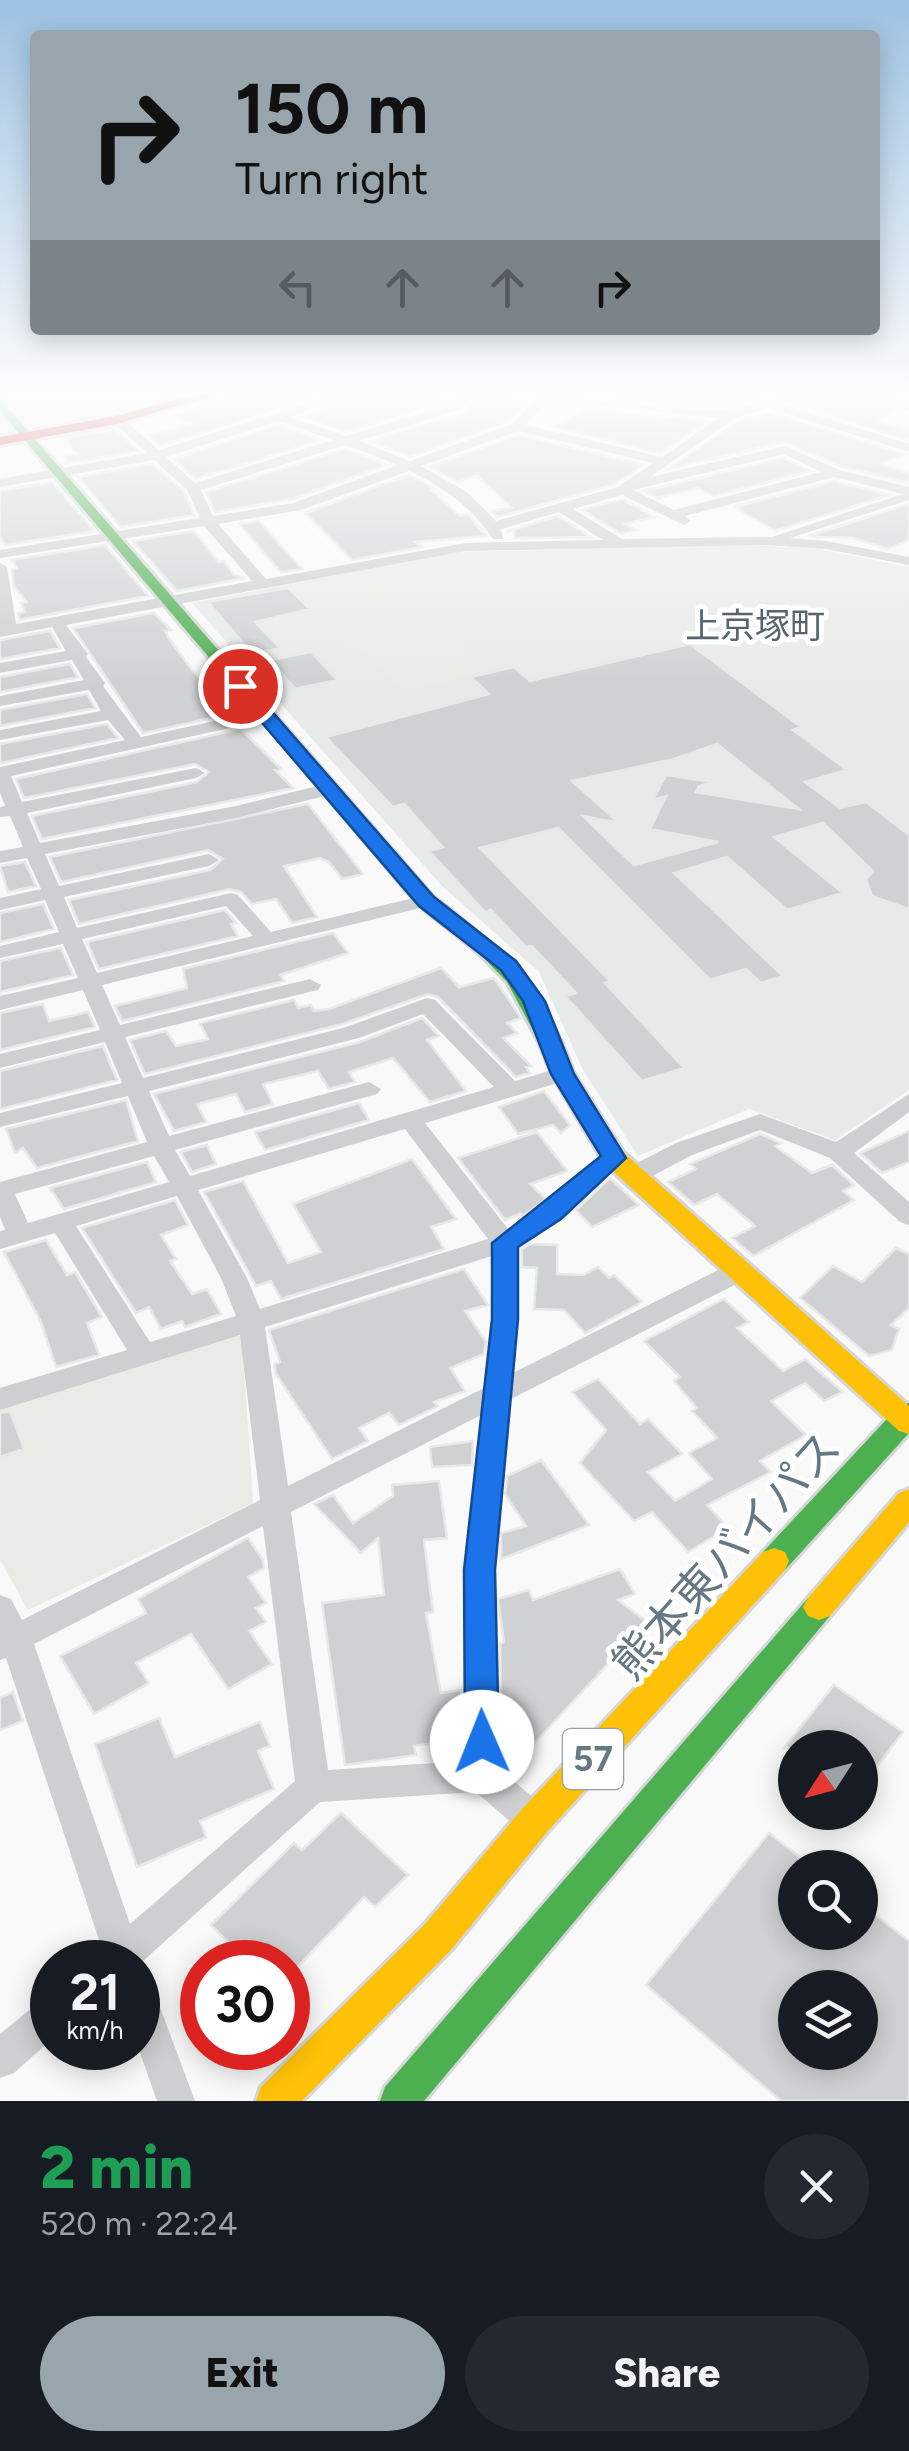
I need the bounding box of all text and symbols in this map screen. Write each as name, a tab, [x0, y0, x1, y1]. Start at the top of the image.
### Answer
text: 150 m	[235, 66, 428, 151]
icon: right	[70, 70, 200, 200]
text: Turn right	[235, 151, 428, 205]
icon: left	[270, 260, 325, 315]
icon: ahead	[375, 260, 430, 315]
icon: ahead	[480, 260, 535, 315]
icon: right	[585, 260, 640, 315]
district label: 上京塚町	[685, 605, 825, 647]
pin	[198, 644, 283, 729]
icon: arrive	[213, 659, 268, 714]
street label: 熊本東バイパス	[601, 1420, 851, 1690]
position arrow	[430, 1690, 534, 1794]
road number: 57	[563, 1729, 623, 1789]
north arrow	[778, 1730, 878, 1830]
map controls	[778, 1730, 878, 2070]
button: search	[778, 1850, 878, 1950]
speed limit sign: 30	[180, 1940, 310, 2070]
text: 21	[70, 1962, 120, 2023]
button: layers	[778, 1970, 878, 2070]
text: km/h	[66, 2015, 124, 2045]
text: 2 min	[40, 2131, 193, 2203]
button: close	[764, 2134, 869, 2239]
text: 520 m · 22:24	[40, 2205, 238, 2243]
button: Exit	[40, 2316, 445, 2431]
button: Share	[465, 2316, 869, 2431]

